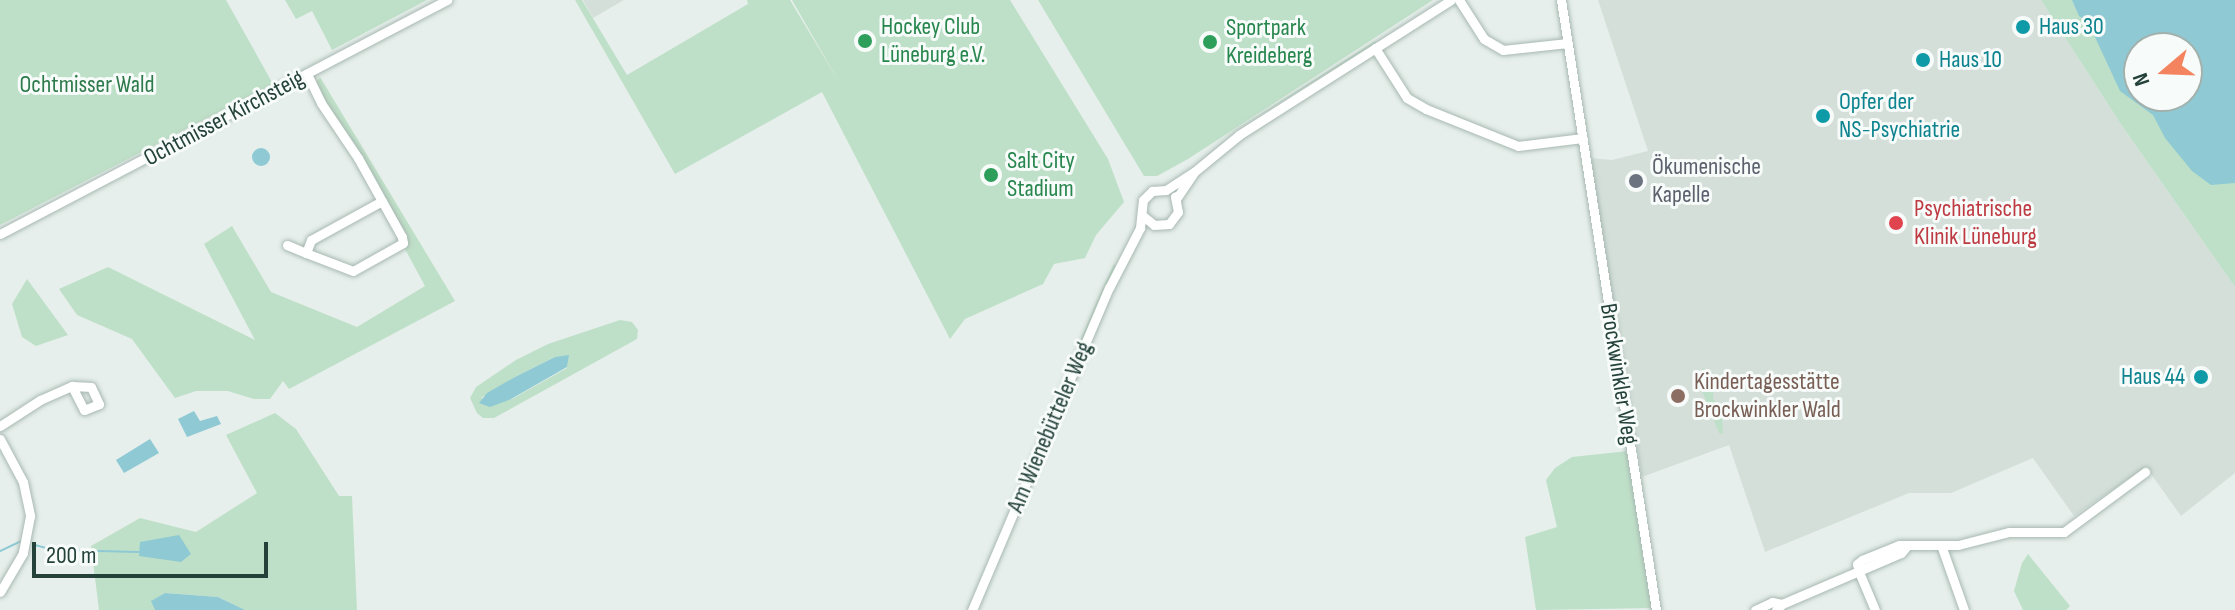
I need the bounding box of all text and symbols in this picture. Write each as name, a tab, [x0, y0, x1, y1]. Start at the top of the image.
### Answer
place label: Hockey Club Lüneburg e.V.	[881, 13, 985, 69]
place label: Haus 30	[2039, 13, 2104, 41]
place label: Sportpark Kreideberg	[1226, 14, 1312, 70]
marker: Haus 30	[2014, 18, 2032, 36]
marker: Hockey Club Lüneburg e.V.	[856, 32, 874, 50]
north arrow	[2123, 32, 2203, 112]
marker: Sportpark Kreideberg	[1201, 33, 1219, 51]
place label: Haus 10	[1939, 46, 2002, 74]
marker: Haus 10	[1914, 51, 1932, 69]
street label: Ochtmisser Kirchsteig	[139, 64, 309, 172]
text: N	[2127, 69, 2156, 89]
park label: Ochtmisser Wald	[19, 71, 155, 99]
place label: Opfer der NS-Psychiatrie	[1839, 88, 1960, 144]
marker: Opfer der NS-Psychiatrie	[1814, 107, 1832, 125]
place label: Salt City Stadium	[1007, 147, 1075, 203]
place label: Ökumenische Kapelle	[1652, 153, 1761, 209]
marker: Salt City Stadium	[982, 166, 1000, 184]
marker: Ökumenische Kapelle	[1627, 172, 1645, 190]
place label: Psychiatrische Klinik Lüneburg	[1914, 195, 2037, 251]
marker: Psychiatrische Klinik Lüneburg	[1885, 212, 1907, 234]
street label: Brockwinkler Weg	[1594, 301, 1644, 447]
street label: Am Wienebütteler Weg	[1001, 337, 1099, 517]
place label: Haus 44	[2121, 363, 2185, 391]
place label: Kindertagesstätte Brockwinkler Wald	[1694, 368, 1841, 424]
marker: Haus 44	[2192, 368, 2210, 386]
marker: Kindertagesstätte Brockwinkler Wald	[1669, 387, 1687, 405]
scale bar	[36, 526, 272, 576]
text: 200 m	[46, 541, 97, 570]

